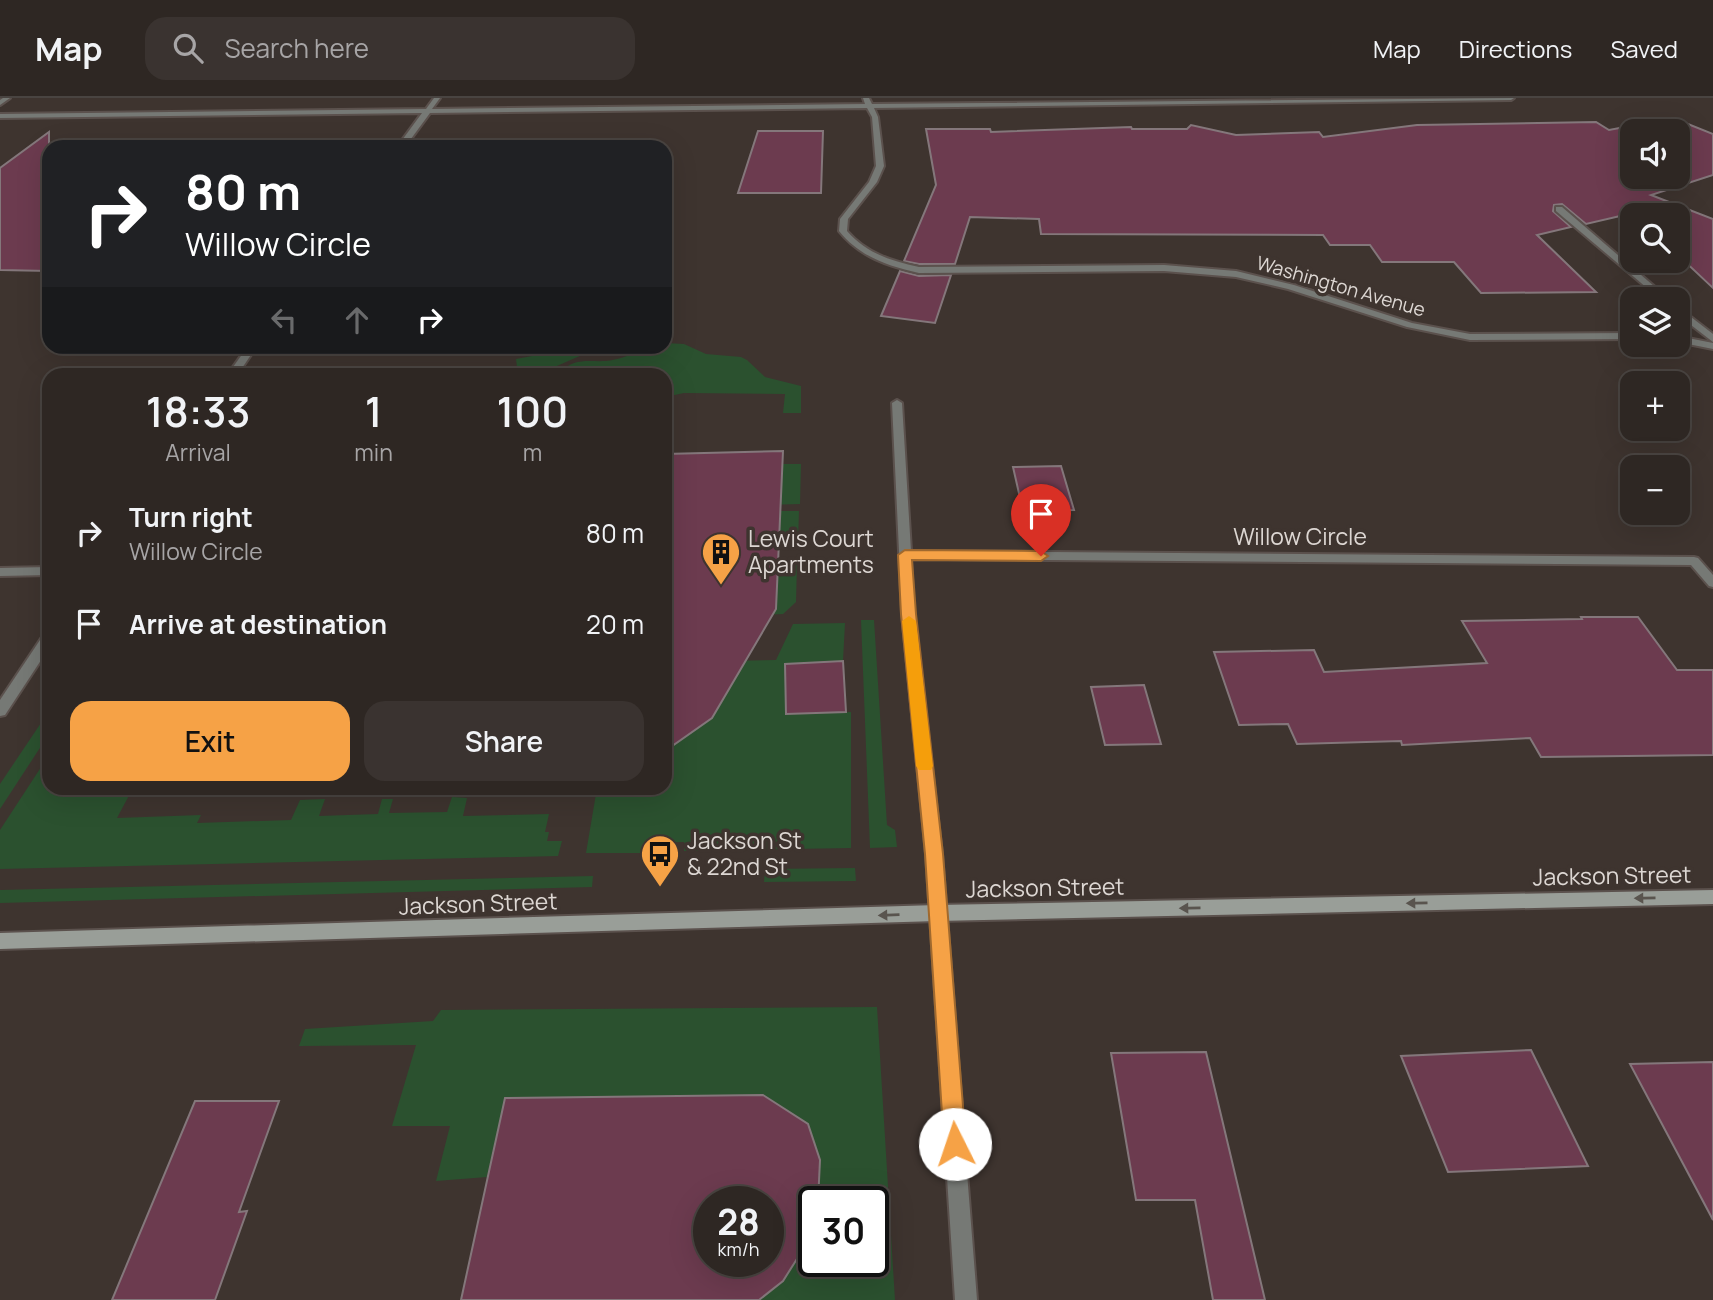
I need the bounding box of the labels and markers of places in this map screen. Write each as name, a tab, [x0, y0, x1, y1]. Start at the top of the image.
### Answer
pin	[1011, 484, 1071, 556]
place label: Lewis Court Apartments	[748, 522, 874, 580]
building icon: Lewis Court Apartments	[700, 531, 742, 586]
place label: Jackson St & 22nd St	[687, 824, 802, 882]
bus stop icon: Jackson St & 22nd St	[639, 833, 681, 888]

